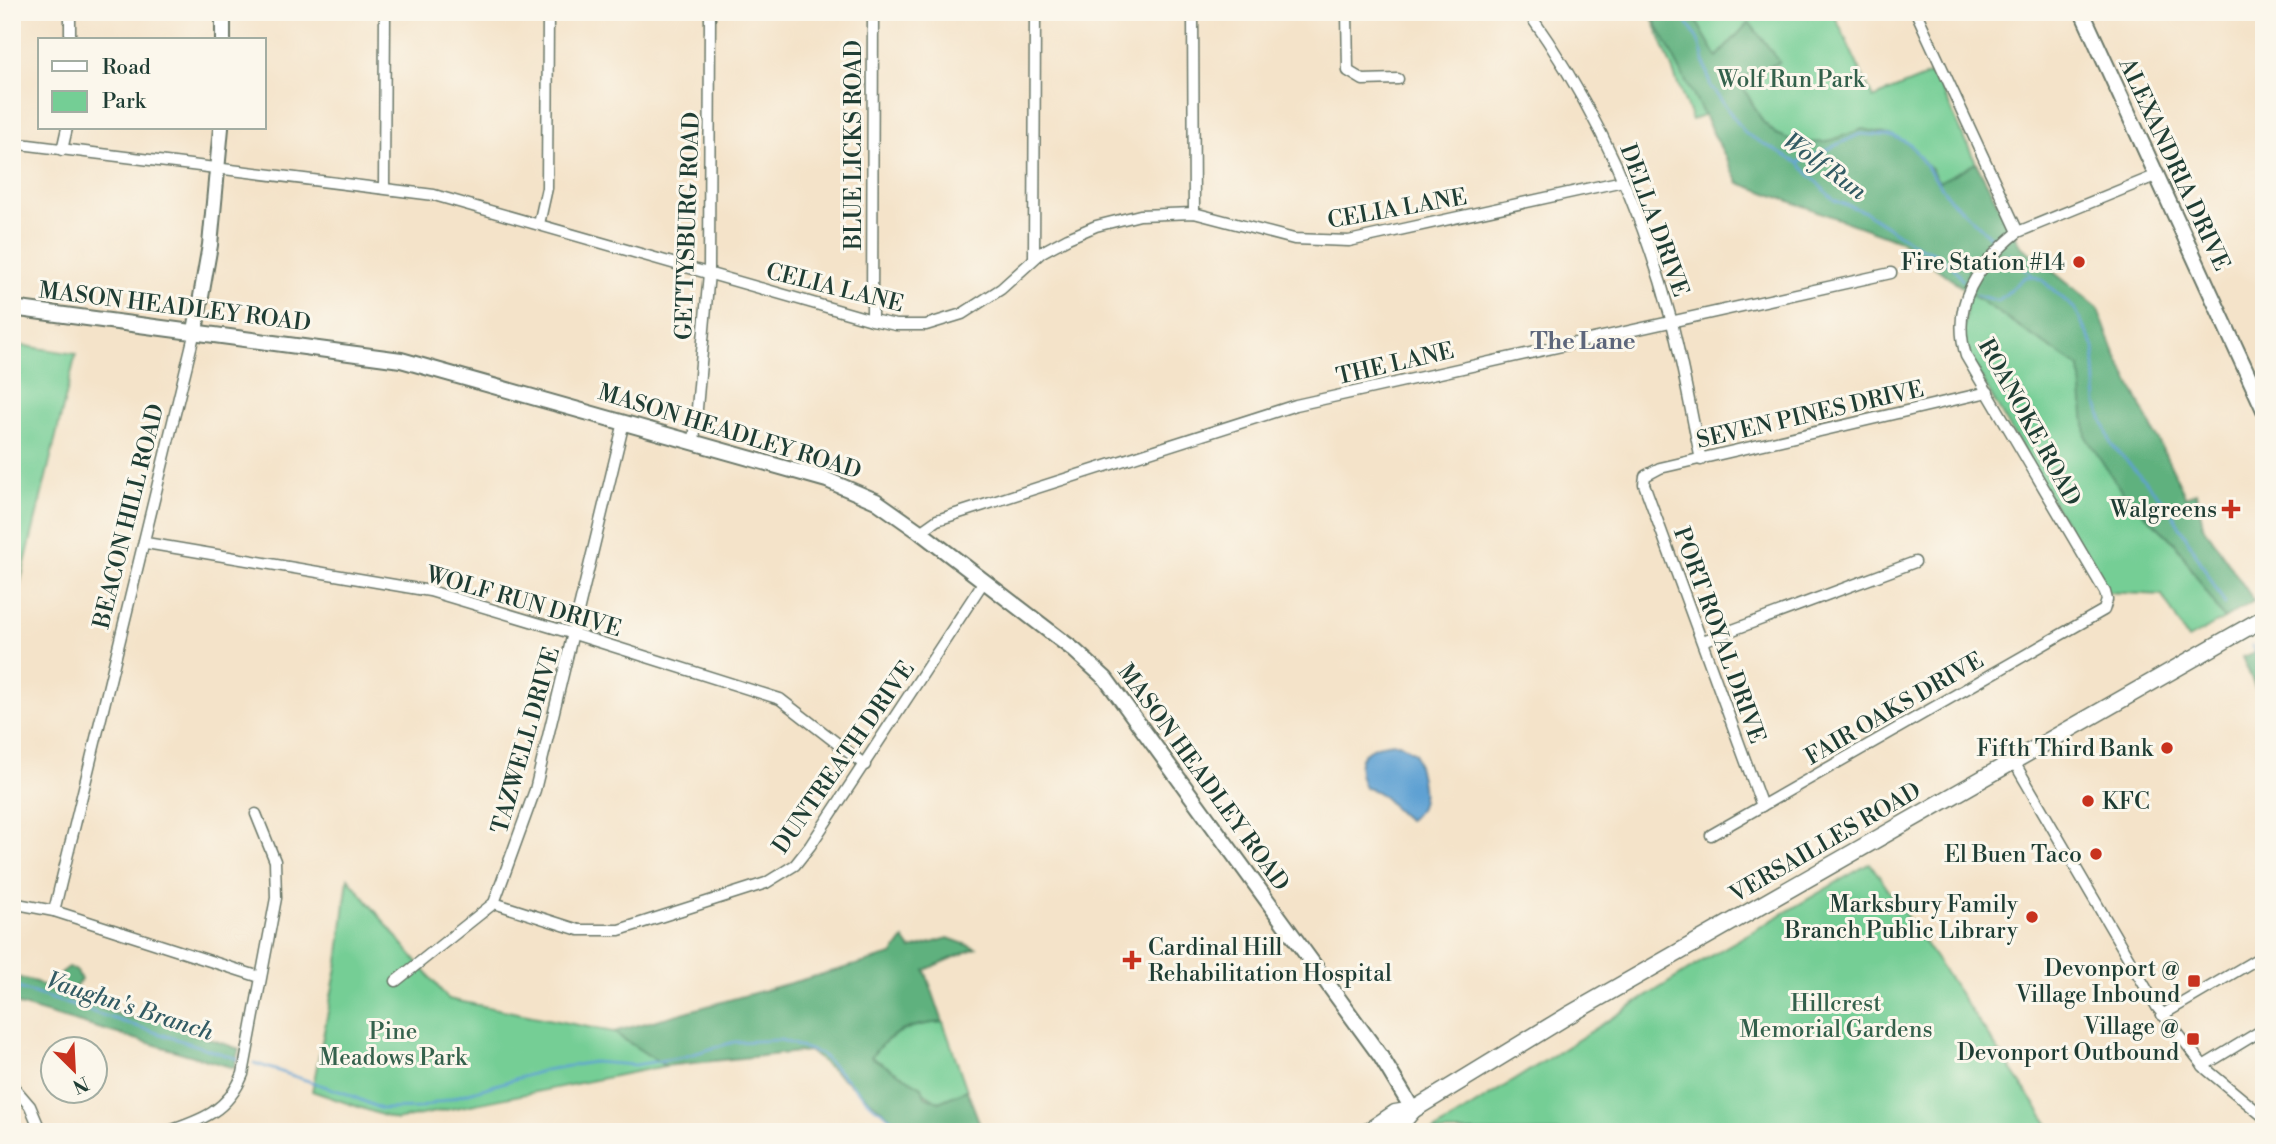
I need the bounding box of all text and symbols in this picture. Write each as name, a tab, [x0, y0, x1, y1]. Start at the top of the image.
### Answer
legend	[38, 38, 266, 130]
street label: BLUE LICKS ROAD	[840, 40, 868, 251]
street label: ALEXANDRIA DRIVE	[2112, 53, 2236, 275]
text: Road	[102, 55, 151, 81]
park label: Wolf Run Park	[1716, 66, 1866, 94]
text: Park	[102, 89, 147, 115]
street label: GETTYSBURG ROAD	[670, 111, 706, 341]
water label: Wolf Run	[1777, 127, 1872, 207]
street label: DELLA DRIVE	[1613, 140, 1695, 300]
street label: CELIA LANE	[1325, 183, 1469, 235]
place label: Fire Station #14	[1901, 249, 2065, 277]
marker: Fire Station #14	[2071, 254, 2087, 270]
street label: CELIA LANE	[763, 257, 907, 319]
street label: MASON HEADLEY ROAD	[37, 276, 313, 338]
district label: The Lane	[1530, 327, 1636, 357]
street label: ROANOKE ROAD	[1972, 334, 2087, 511]
street label: THE LANE	[1334, 337, 1457, 391]
street label: SEVEN PINES DRIVE	[1694, 375, 1927, 455]
street label: MASON HEADLEY ROAD	[595, 379, 865, 485]
street label: BEACON HILL ROAD	[87, 401, 170, 632]
place label: Walgreens	[2109, 496, 2217, 524]
marker: Walgreens	[2223, 501, 2239, 517]
street label: PORT ROYAL DRIVE	[1667, 523, 1771, 747]
street label: WOLF RUN DRIVE	[422, 560, 625, 643]
street label: TAZWELL DRIVE	[486, 644, 566, 837]
street label: FAIR OAKS DRIVE	[1800, 646, 1989, 771]
street label: DUNTREATH DRIVE	[767, 656, 921, 859]
street label: MASON HEADLEY ROAD	[1111, 659, 1295, 897]
place label: Fifth Third Bank	[1976, 735, 2154, 763]
marker: Fifth Third Bank	[2159, 740, 2175, 756]
street label: VERSAILLES ROAD	[1724, 777, 1926, 910]
place label: KFC	[2102, 788, 2150, 816]
marker: KFC	[2080, 793, 2096, 809]
place label: El Buen Taco	[1944, 841, 2082, 869]
marker: El Buen Taco	[2088, 846, 2104, 862]
place label: Marksbury Family Branch Public Library	[1784, 891, 2019, 945]
marker: Marksbury Family Branch Public Library	[2024, 909, 2040, 925]
place label: Cardinal Hill Rehabilitation Hospital	[1148, 934, 1392, 988]
marker: Cardinal Hill Rehabilitation Hospital	[1122, 950, 1142, 970]
place label: Devonport @ Village Inbound	[2015, 955, 2180, 1009]
water label: Vaughn's Branch	[42, 966, 218, 1048]
marker: Devonport @ Village Inbound	[2186, 973, 2202, 989]
park label: Hillcrest Memorial Gardens	[1740, 990, 1933, 1044]
place label: Village @ Devonport Outbound	[1957, 1013, 2179, 1067]
park label: Pine Meadows Park	[319, 1018, 468, 1072]
marker: Village @ Devonport Outbound	[2185, 1031, 2201, 1047]
north arrow	[38, 1036, 108, 1106]
text: N	[69, 1071, 92, 1099]

